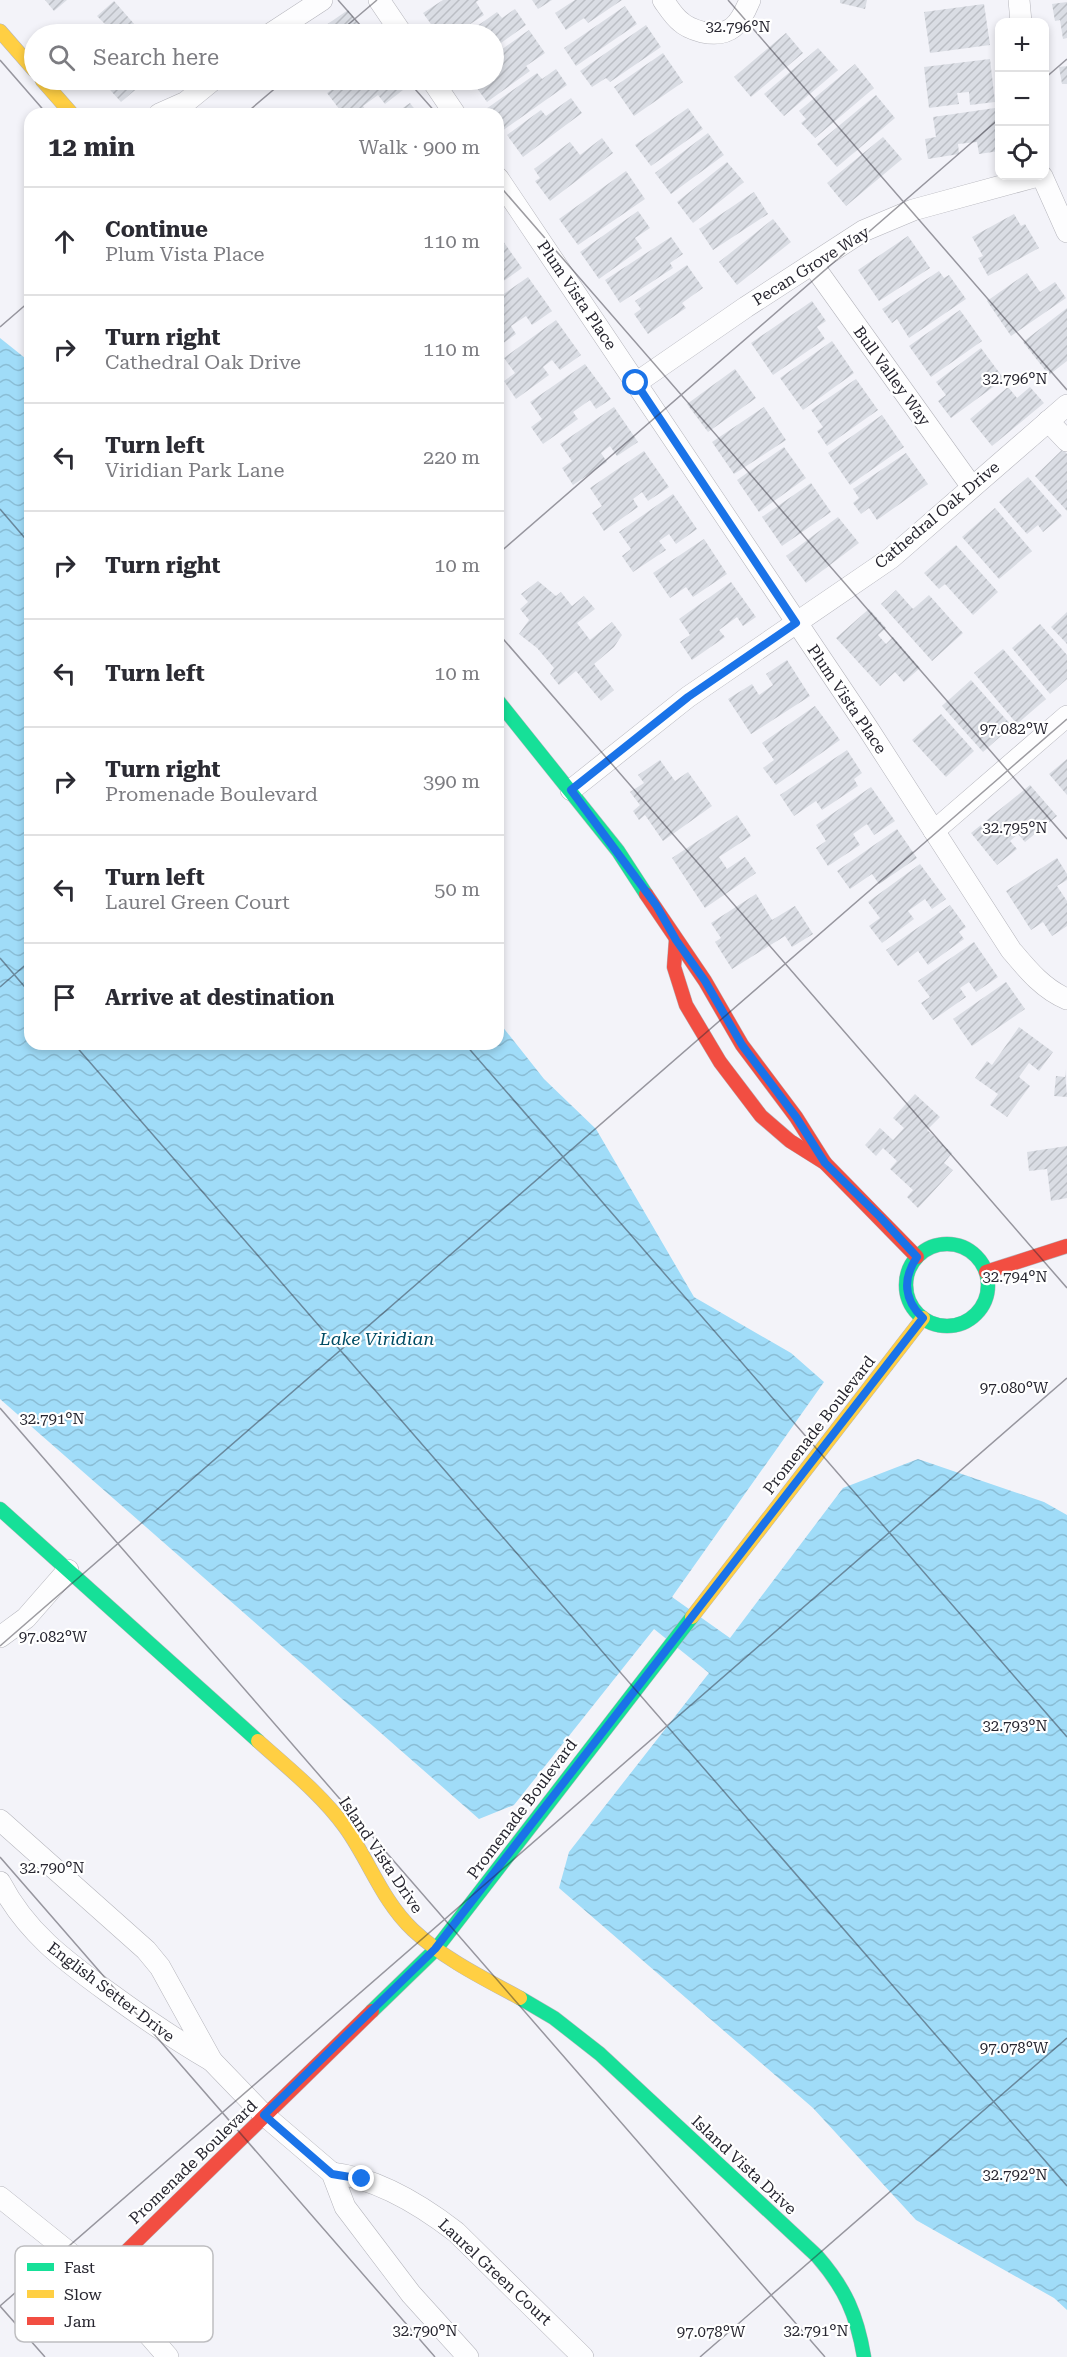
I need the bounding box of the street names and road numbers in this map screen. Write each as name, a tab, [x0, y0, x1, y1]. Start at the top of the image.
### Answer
street label: Pecan Grove Way	[749, 222, 873, 310]
street label: Plum Vista Place	[533, 237, 621, 353]
street label: Bull Valley Way	[849, 322, 935, 430]
street label: Cathedral Oak Drive	[871, 457, 1003, 573]
street label: Plum Vista Place	[803, 641, 891, 757]
street label: Promenade Boulevard	[759, 1352, 879, 1498]
street label: Promenade Boulevard	[463, 1735, 581, 1883]
street label: Island Vista Drive	[335, 1793, 427, 1917]
street label: English Setter Drive	[44, 1938, 178, 2046]
street label: Promenade Boulevard	[125, 2096, 261, 2228]
street label: Island Vista Drive	[688, 2112, 800, 2219]
street label: Laurel Green Court	[434, 2215, 556, 2329]

